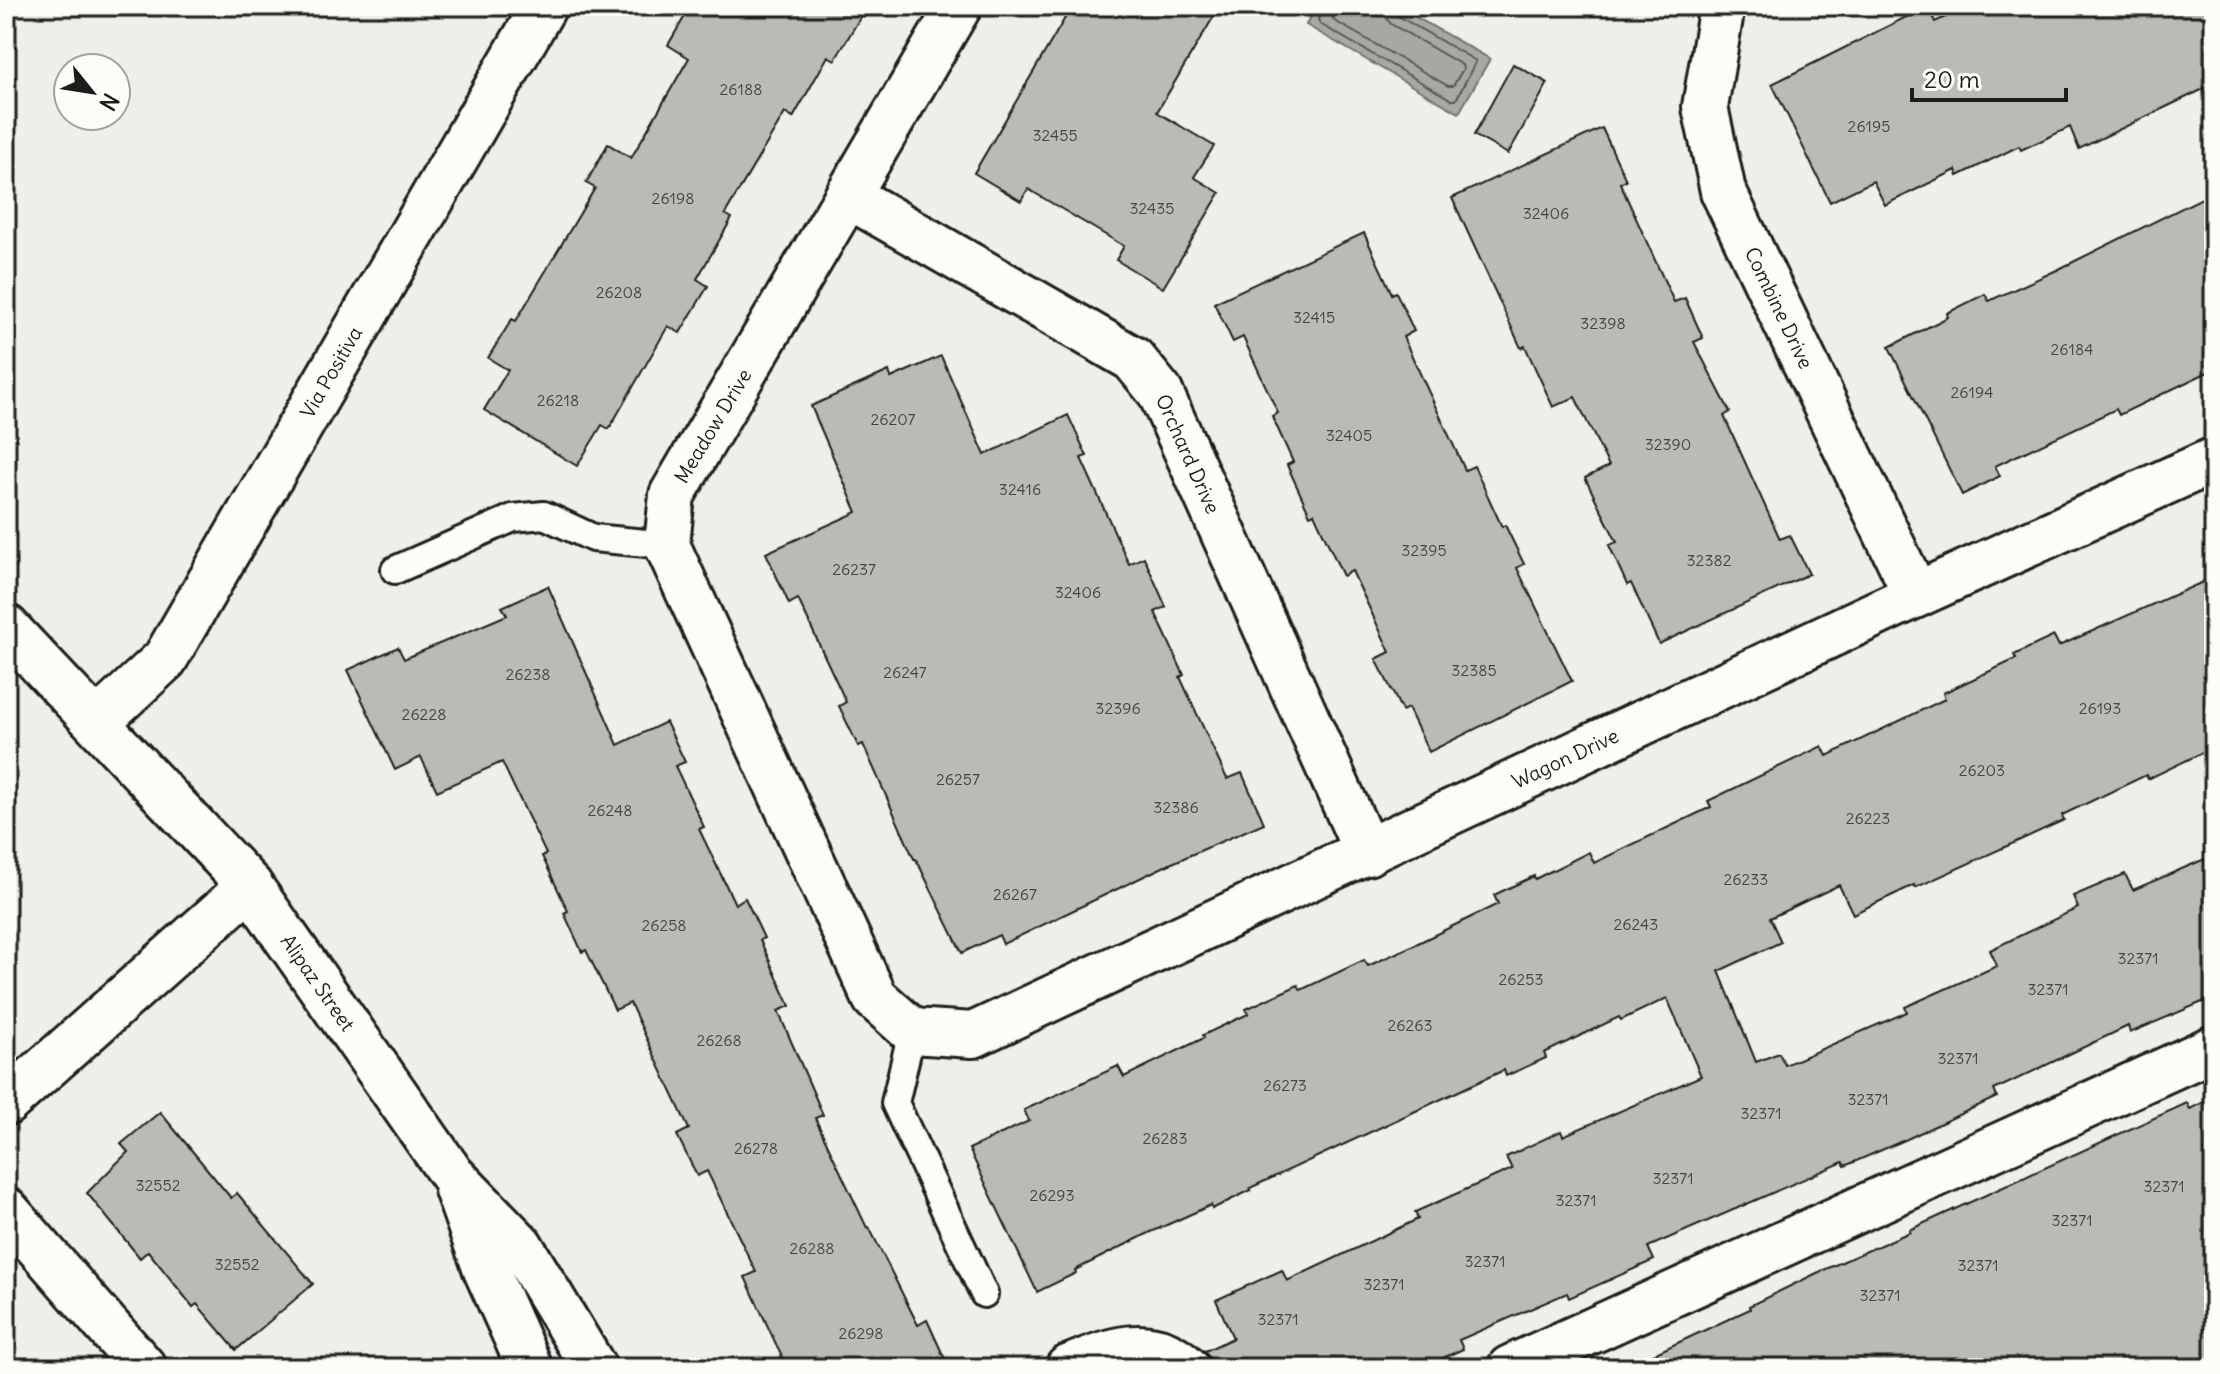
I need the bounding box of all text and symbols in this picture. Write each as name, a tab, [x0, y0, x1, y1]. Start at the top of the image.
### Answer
north arrow	[52, 52, 132, 132]
scale bar	[1912, 52, 2066, 102]
text: 20 m	[1924, 64, 1980, 94]
house number: 26188	[720, 79, 762, 99]
text: N	[93, 88, 125, 116]
house number: 26195	[1848, 116, 1890, 136]
house number: 32455	[1032, 125, 1078, 145]
house number: 26198	[652, 188, 694, 208]
house number: 32435	[1129, 198, 1175, 218]
house number: 32406	[1523, 203, 1569, 223]
street label: Combine Drive	[1740, 243, 1819, 373]
house number: 26208	[596, 282, 642, 302]
house number: 32415	[1293, 307, 1335, 327]
house number: 32398	[1580, 313, 1626, 333]
street label: Via Positiva	[294, 322, 367, 423]
house number: 26184	[2051, 339, 2093, 359]
street label: Meadow Drive	[669, 364, 757, 487]
house number: 26194	[1951, 382, 1993, 402]
house number: 26218	[537, 390, 579, 410]
street label: Orchard Drive	[1151, 390, 1226, 517]
house number: 26207	[871, 409, 916, 429]
house number: 32405	[1326, 425, 1372, 445]
house number: 32390	[1645, 434, 1691, 454]
house number: 32416	[999, 479, 1041, 499]
house number: 32395	[1401, 540, 1447, 560]
house number: 32382	[1687, 550, 1732, 570]
house number: 26237	[832, 559, 876, 579]
house number: 32406	[1055, 582, 1101, 602]
house number: 32385	[1451, 660, 1497, 680]
house number: 26247	[883, 662, 927, 682]
house number: 26238	[505, 664, 551, 684]
house number: 32396	[1095, 698, 1141, 718]
house number: 26193	[2079, 698, 2121, 718]
house number: 26228	[402, 704, 446, 724]
street label: Wagon Drive	[1508, 723, 1622, 794]
house number: 26203	[1959, 760, 2005, 780]
house number: 26257	[936, 769, 980, 789]
house number: 32386	[1153, 797, 1199, 817]
house number: 26248	[588, 800, 632, 820]
house number: 26223	[1846, 808, 1890, 828]
house number: 26233	[1724, 869, 1768, 889]
house number: 26267	[993, 884, 1037, 904]
house number: 26243	[1614, 914, 1658, 934]
house number: 26258	[641, 915, 687, 935]
street label: Alipaz Street	[276, 929, 361, 1036]
house number: 32371	[2117, 948, 2159, 968]
house number: 26253	[1498, 969, 1544, 989]
house number: 32371	[2027, 979, 2069, 999]
house number: 26263	[1387, 1015, 1433, 1035]
house number: 26268	[696, 1030, 742, 1050]
house number: 32371	[1937, 1048, 1979, 1068]
house number: 26273	[1263, 1075, 1307, 1095]
house number: 32371	[1847, 1089, 1889, 1109]
house number: 32371	[1740, 1103, 1782, 1123]
house number: 26283	[1142, 1128, 1188, 1148]
house number: 26278	[734, 1138, 778, 1158]
house number: 32371	[1652, 1168, 1694, 1188]
house number: 32552	[135, 1175, 181, 1195]
house number: 32371	[2143, 1176, 2185, 1196]
house number: 26293	[1029, 1185, 1075, 1205]
house number: 32371	[1555, 1190, 1597, 1210]
house number: 32371	[2051, 1210, 2093, 1230]
house number: 26288	[789, 1238, 835, 1258]
house number: 32371	[1464, 1251, 1506, 1271]
house number: 32552	[214, 1254, 260, 1274]
house number: 32371	[1957, 1255, 1999, 1275]
house number: 32371	[1363, 1274, 1405, 1294]
house number: 32371	[1859, 1285, 1901, 1305]
house number: 32371	[1257, 1309, 1299, 1329]
house number: 26298	[838, 1323, 884, 1343]

